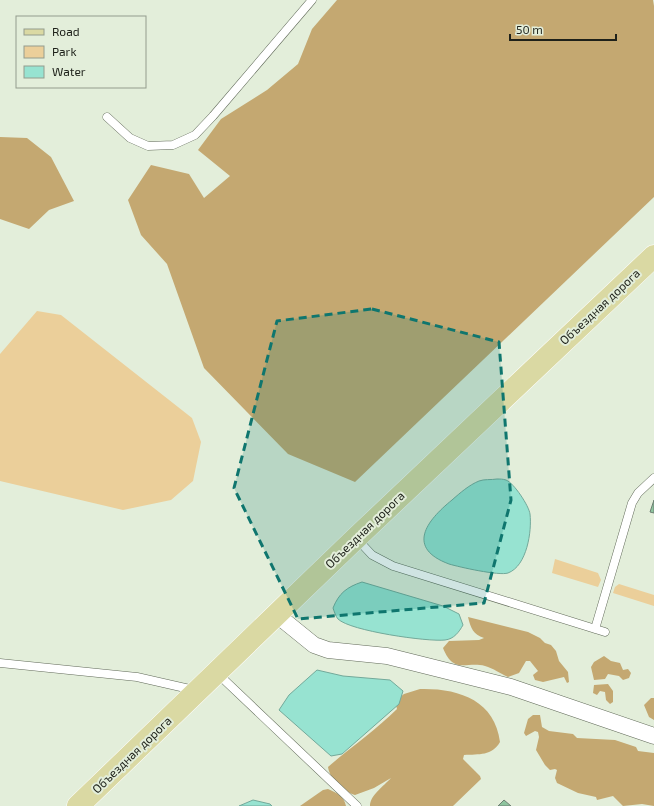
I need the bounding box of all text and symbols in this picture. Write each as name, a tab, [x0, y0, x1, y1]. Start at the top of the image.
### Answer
legend	[16, 16, 146, 88]
scale bar	[510, 16, 616, 42]
text: 50 m	[516, 22, 543, 36]
text: Road	[52, 24, 80, 38]
text: Park	[52, 44, 77, 58]
text: Water	[52, 64, 86, 78]
street label: Объездная дорога	[556, 265, 642, 347]
street label: Объездная дорога	[322, 488, 407, 571]
street label: Объездная дорога	[89, 713, 174, 796]

